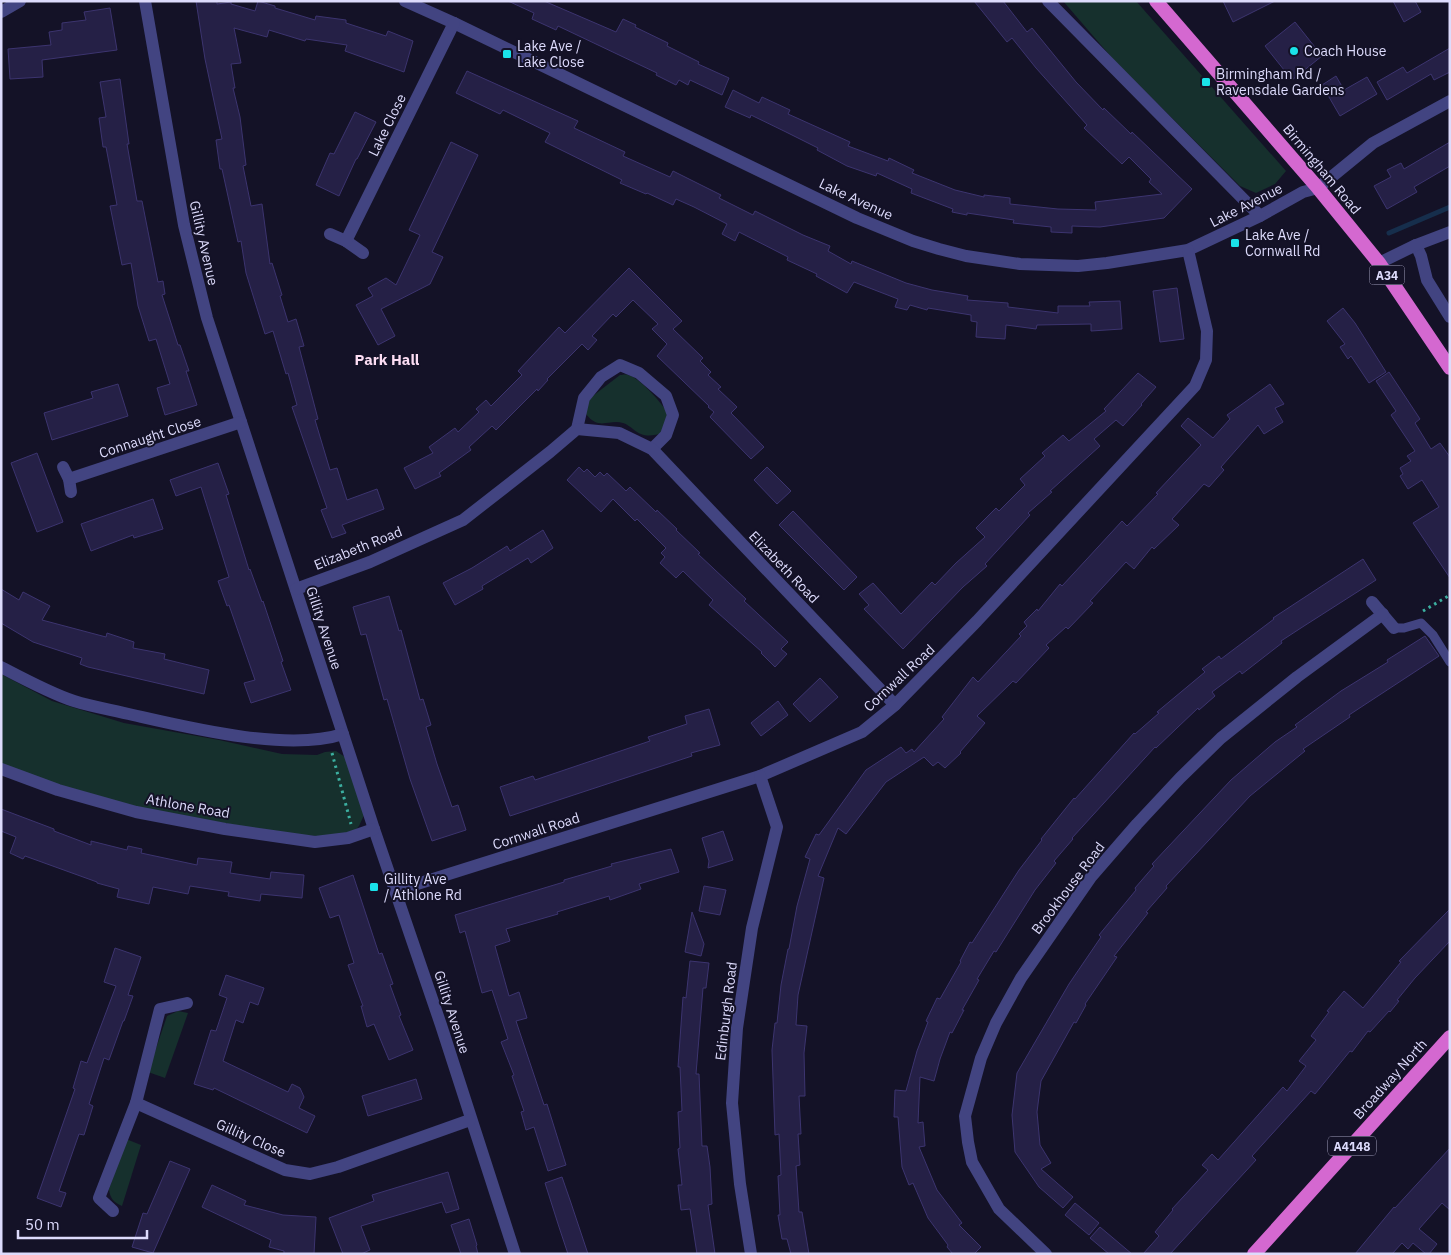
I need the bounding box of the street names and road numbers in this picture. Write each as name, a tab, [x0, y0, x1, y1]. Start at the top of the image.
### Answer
street label: Lake Close	[364, 90, 410, 159]
street label: Birmingham Road	[1279, 120, 1365, 218]
street label: Lake Avenue	[816, 174, 896, 224]
street label: Lake Avenue	[1207, 179, 1286, 231]
street label: Gillity Avenue	[186, 199, 223, 287]
road number: A34	[1370, 266, 1404, 284]
street label: Connaught Close	[97, 412, 204, 462]
street label: Elizabeth Road	[311, 522, 405, 574]
street label: Elizabeth Road	[745, 527, 823, 607]
street label: Gillity Avenue	[302, 584, 346, 672]
street label: Cornwall Road	[860, 640, 938, 716]
street label: Athlone Road	[145, 790, 231, 822]
street label: Cornwall Road	[490, 808, 582, 854]
street label: Brookhouse Road	[1027, 838, 1109, 938]
street label: Edinburgh Road	[711, 961, 741, 1061]
street label: Gillity Avenue	[430, 968, 474, 1056]
street label: Broadway North	[1349, 1035, 1431, 1123]
street label: Gillity Close	[213, 1115, 289, 1161]
road number: A4148	[1328, 1136, 1376, 1156]

